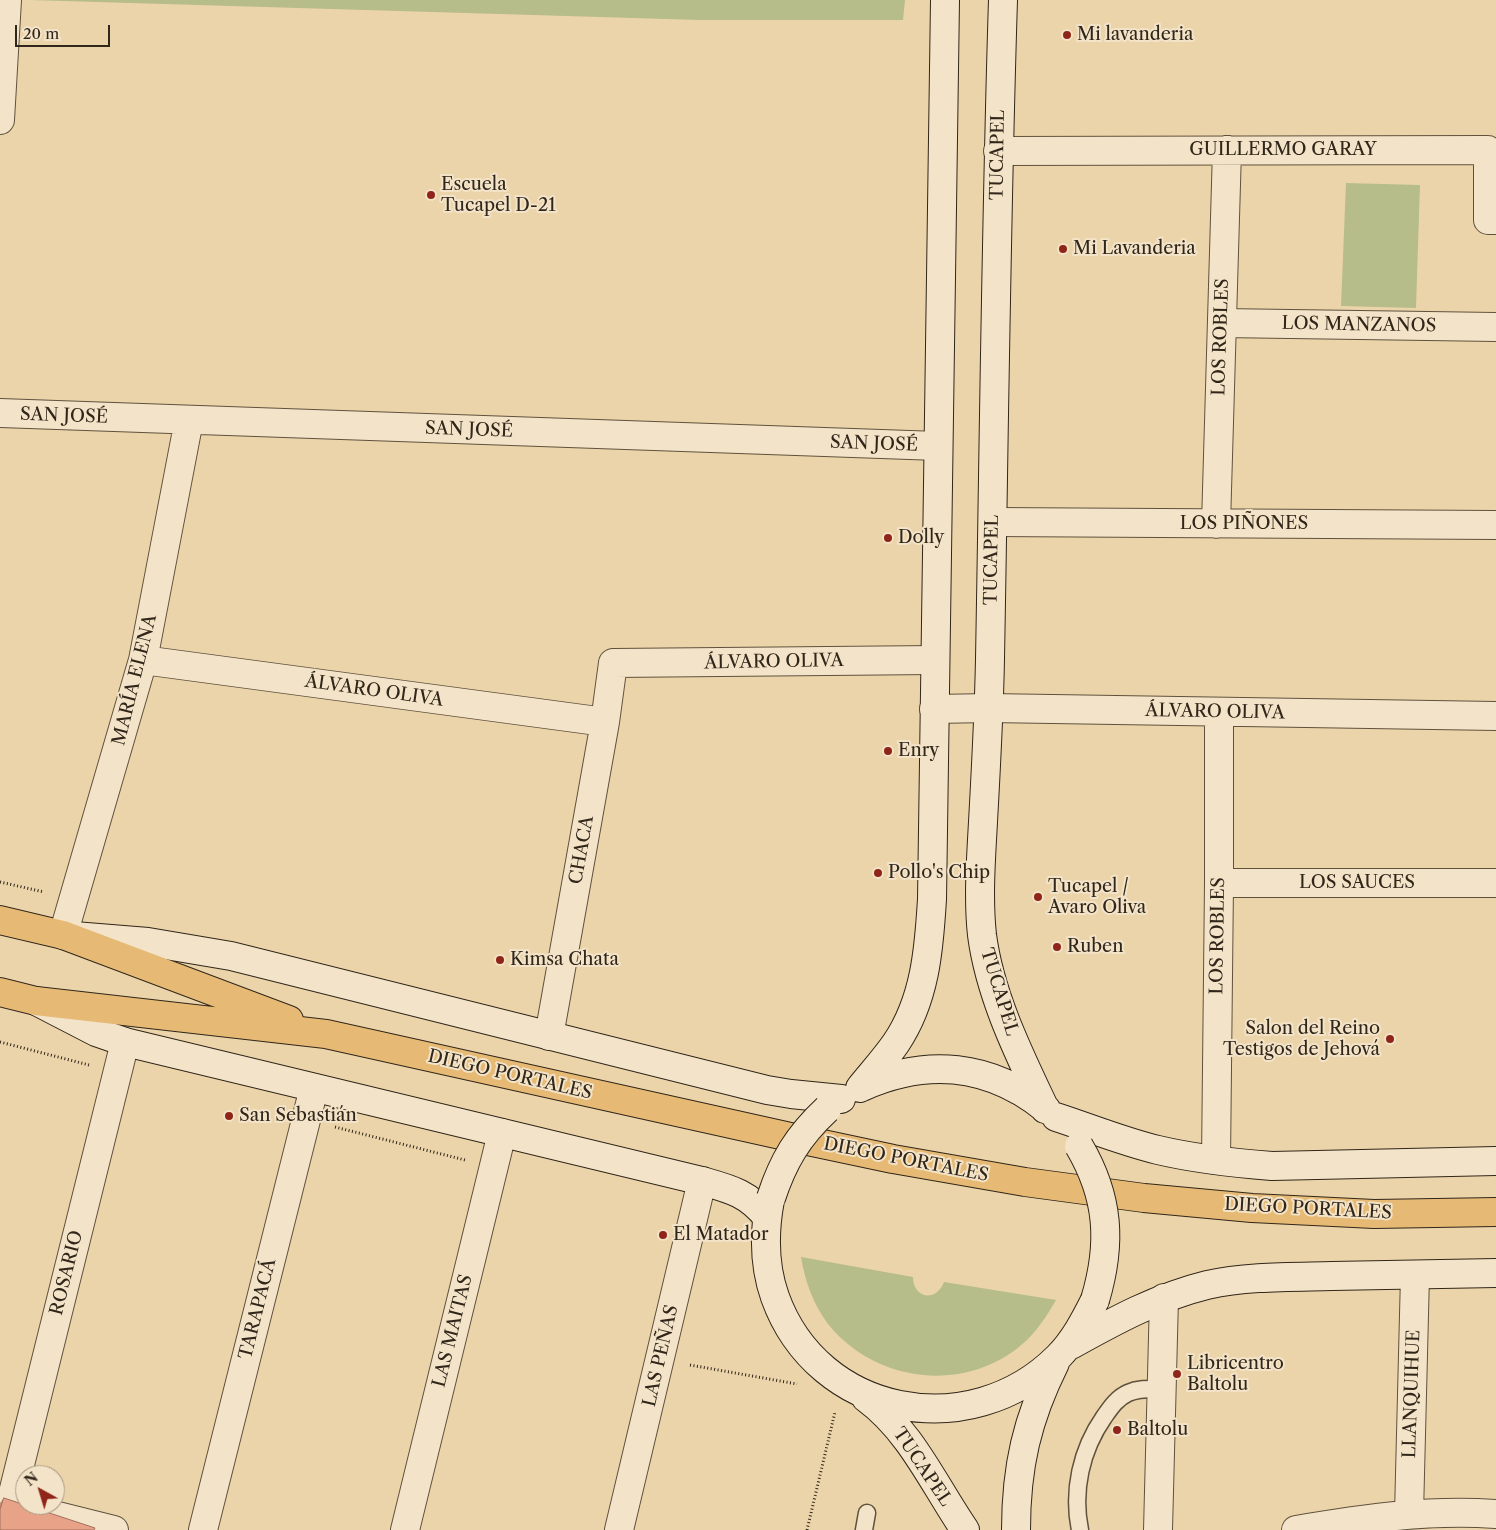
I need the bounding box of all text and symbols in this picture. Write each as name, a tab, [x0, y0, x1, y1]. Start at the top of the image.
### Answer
scale bar	[18, 15, 112, 47]
text: 20 m	[23, 24, 59, 43]
place label: Mi lavanderia	[1077, 24, 1193, 46]
marker: Mi lavanderia	[1061, 29, 1073, 41]
street label: TUCAPEL	[986, 110, 1010, 200]
street label: GUILLERMO GARAY	[1189, 139, 1377, 161]
place label: Escuela Tucapel D-21	[441, 174, 556, 216]
marker: Escuela Tucapel D-21	[425, 189, 437, 201]
place label: Mi Lavanderia	[1073, 238, 1196, 260]
marker: Mi Lavanderia	[1057, 243, 1069, 255]
street label: LOS ROBLES	[1208, 278, 1234, 396]
street label: LOS MANZANOS	[1281, 313, 1437, 337]
street label: SAN JOSÉ	[20, 404, 108, 428]
street label: SAN JOSÉ	[425, 418, 513, 442]
street label: SAN JOSÉ	[830, 432, 918, 456]
street label: LOS PIÑONES	[1180, 513, 1308, 535]
street label: TUCAPEL	[980, 515, 1004, 605]
place label: Dolly	[898, 527, 944, 549]
marker: Dolly	[882, 532, 894, 544]
street label: MARÍA ELENA	[108, 612, 162, 748]
street label: ÁLVARO OLIVA	[704, 650, 844, 674]
street label: ÁLVARO OLIVA	[303, 671, 445, 711]
street label: ÁLVARO OLIVA	[1145, 700, 1285, 724]
place label: Enry	[898, 740, 939, 762]
marker: Enry	[882, 745, 894, 757]
street label: CHACA	[565, 814, 599, 886]
place label: Pollo's Chip	[888, 862, 990, 884]
marker: Pollo's Chip	[872, 867, 884, 879]
street label: LOS SAUCES	[1299, 872, 1415, 894]
place label: Tucapel / Avaro Oliva	[1048, 876, 1146, 919]
street label: LOS ROBLES	[1206, 877, 1230, 995]
marker: Tucapel / Avaro Oliva	[1032, 891, 1044, 903]
place label: Ruben	[1067, 936, 1123, 958]
marker: Ruben	[1051, 941, 1063, 953]
street label: TUCAPEL	[975, 946, 1023, 1038]
place label: Kimsa Chata	[510, 949, 619, 971]
marker: Kimsa Chata	[494, 954, 506, 966]
place label: Salon del Reino Testigos de Jehová	[1223, 1018, 1380, 1060]
marker: Salon del Reino Testigos de Jehová	[1384, 1033, 1396, 1045]
street label: DIEGO PORTALES	[426, 1046, 594, 1104]
place label: San Sebastián	[239, 1105, 357, 1127]
marker: San Sebastián	[223, 1110, 235, 1122]
street label: DIEGO PORTALES	[822, 1133, 990, 1187]
street label: DIEGO PORTALES	[1224, 1194, 1392, 1224]
place label: El Matador	[673, 1224, 769, 1246]
street label: ROSARIO	[46, 1228, 88, 1318]
marker: El Matador	[657, 1229, 669, 1241]
street label: TARAPACÁ	[235, 1256, 281, 1362]
street label: LAS MAITAS	[429, 1272, 477, 1390]
street label: LAS PEÑAS	[639, 1303, 683, 1409]
street label: LLANQUIHUE	[1399, 1329, 1425, 1459]
place label: Libricentro Baltolu	[1187, 1353, 1284, 1396]
marker: Libricentro Baltolu	[1171, 1368, 1183, 1380]
place label: Baltolu	[1127, 1419, 1188, 1441]
street label: TUCAPEL	[888, 1423, 956, 1511]
marker: Baltolu	[1111, 1424, 1123, 1436]
north arrow	[15, 1465, 65, 1515]
text: N	[21, 1468, 42, 1490]

